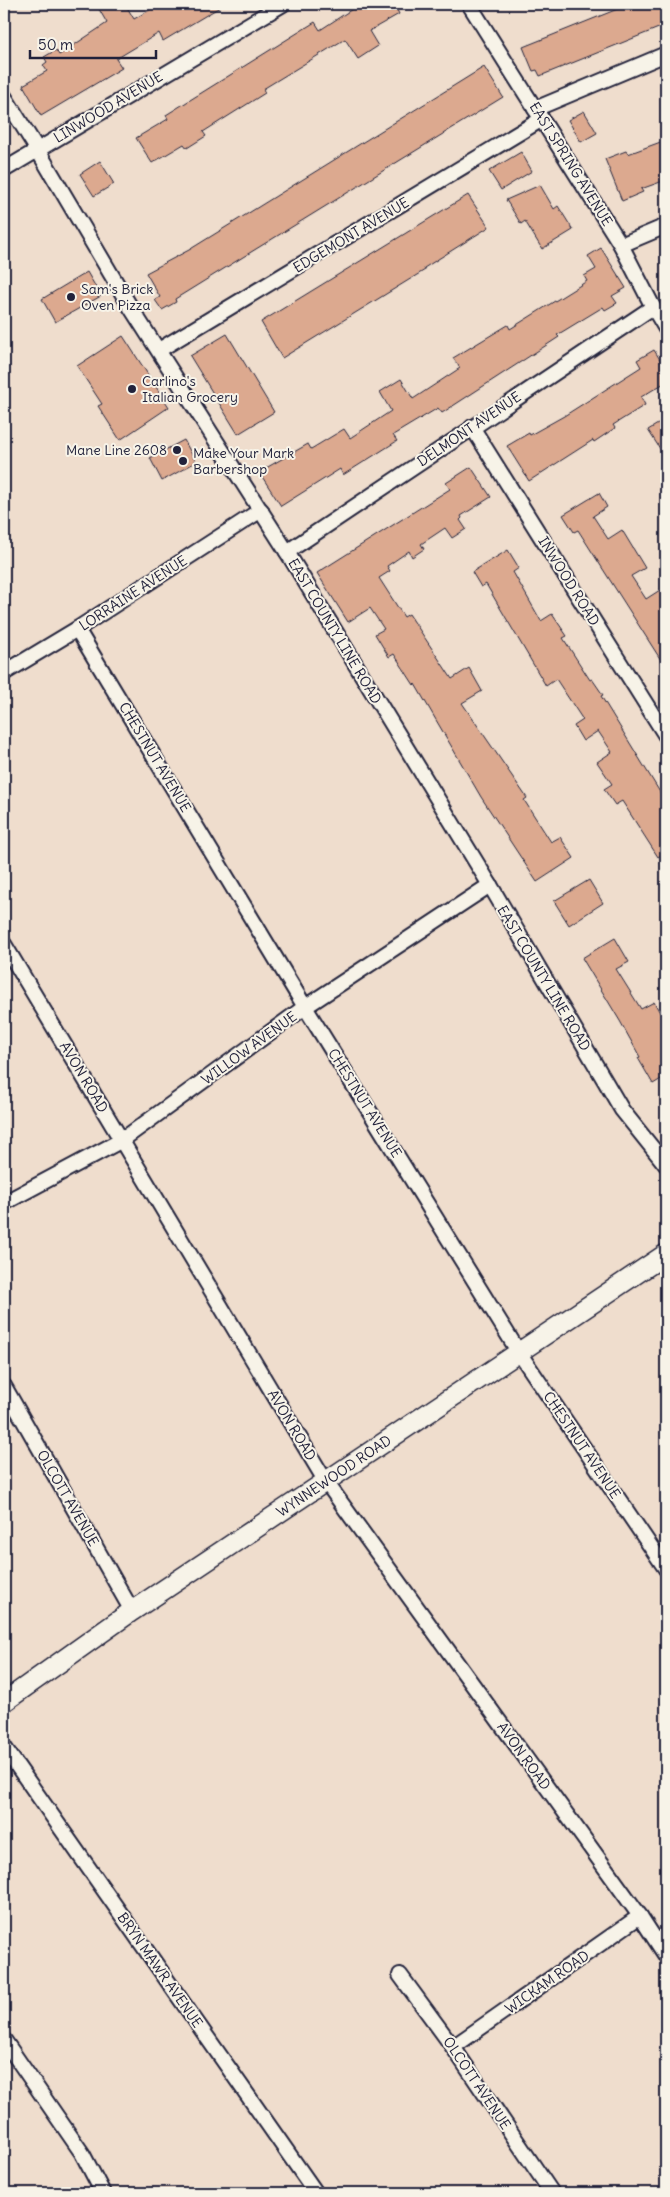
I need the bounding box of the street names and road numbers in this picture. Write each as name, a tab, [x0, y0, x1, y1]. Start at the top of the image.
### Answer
street label: LINWOOD AVENUE	[50, 67, 166, 147]
street label: EAST SPRING AVENUE	[525, 99, 617, 229]
street label: EDGEMONT AVENUE	[290, 193, 412, 277]
street label: DELMONT AVENUE	[414, 388, 524, 470]
street label: INWOOD ROAD	[534, 533, 604, 629]
street label: LORRAINE AVENUE	[76, 551, 190, 635]
street label: EAST COUNTY LINE ROAD	[284, 555, 386, 707]
street label: CHESTNUT AVENUE	[115, 699, 195, 815]
street label: EAST COUNTY LINE ROAD	[493, 902, 595, 1054]
street label: WILLOW AVENUE	[198, 1007, 300, 1089]
street label: AVON ROAD	[56, 1038, 112, 1116]
street label: CHESTNUT AVENUE	[324, 1045, 406, 1161]
street label: AVON ROAD	[264, 1386, 320, 1464]
street label: CHESTNUT AVENUE	[540, 1388, 624, 1502]
street label: WYNNEWOOD ROAD	[273, 1431, 395, 1521]
street label: OLCOTT AVENUE	[33, 1447, 103, 1549]
street label: AVON ROAD	[493, 1718, 555, 1794]
street label: BRYN MAWR AVENUE	[113, 1909, 207, 2031]
street label: WICKAM ROAD	[501, 1946, 593, 2018]
street label: OLCOTT AVENUE	[439, 2033, 515, 2133]

